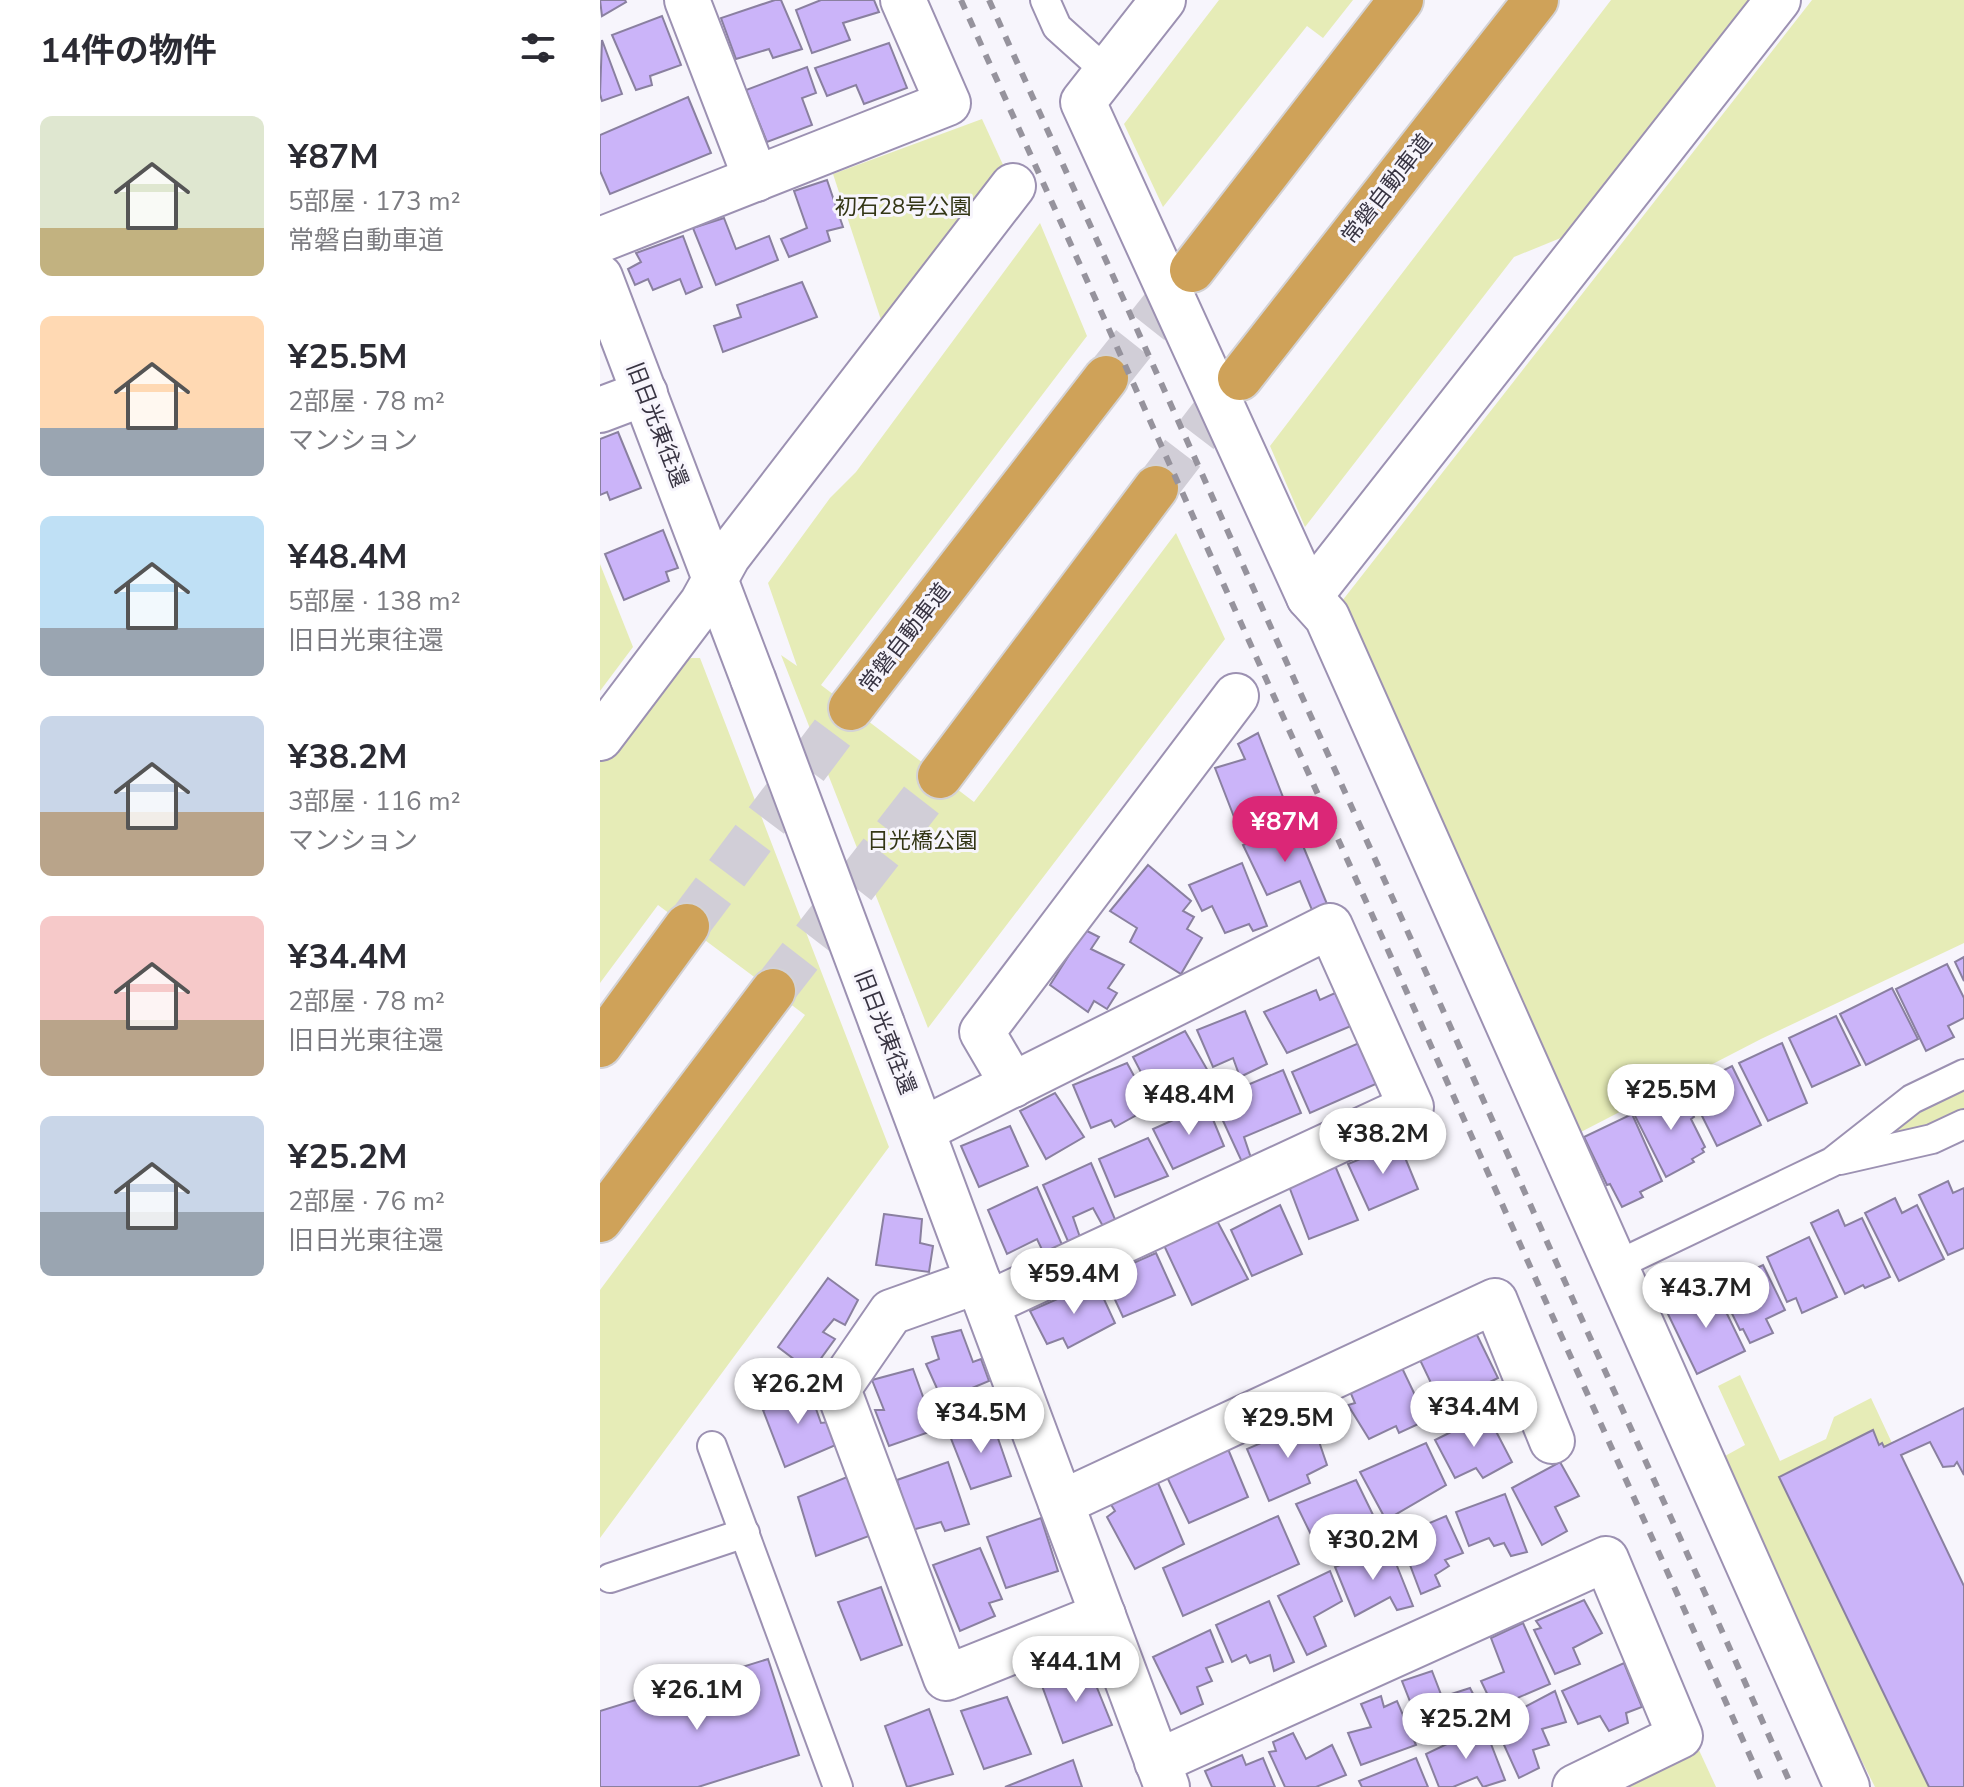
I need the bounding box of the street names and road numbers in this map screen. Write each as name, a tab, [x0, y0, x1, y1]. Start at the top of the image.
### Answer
street label: 常磐自動車道	[1335, 128, 1439, 250]
street label: 旧日光東往還	[619, 358, 695, 492]
street label: 常磐自動車道	[853, 577, 957, 699]
street label: 旧日光東往還	[847, 965, 923, 1099]

